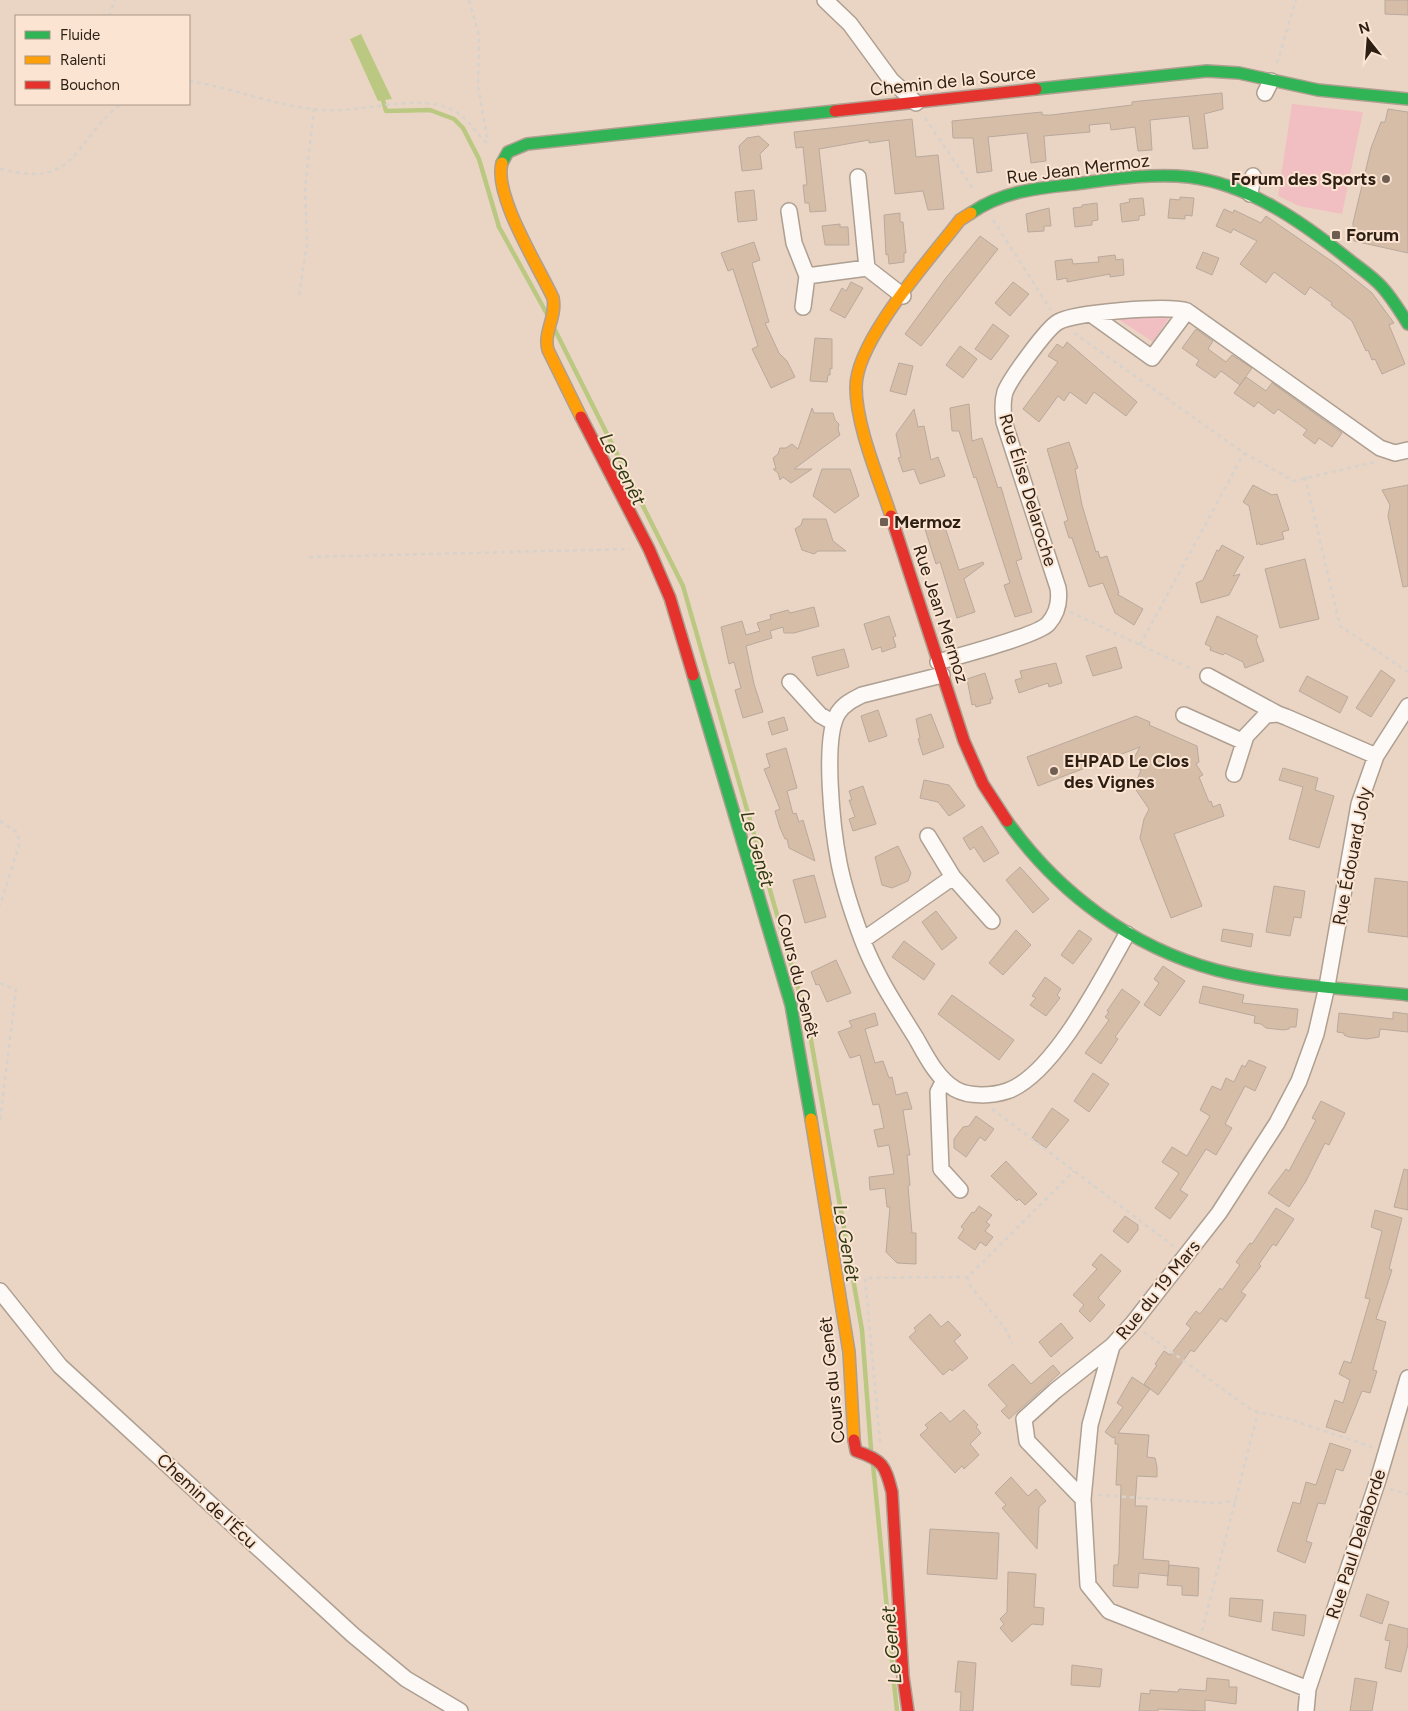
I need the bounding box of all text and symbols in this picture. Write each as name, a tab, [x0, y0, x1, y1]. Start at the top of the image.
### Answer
legend	[15, 15, 190, 105]
north arrow	[1343, 15, 1393, 65]
text: N	[1357, 18, 1372, 38]
text: Fluide	[60, 26, 100, 44]
text: Ralenti	[60, 51, 106, 69]
street label: Chemin de la Source	[869, 61, 1037, 101]
text: Bouchon	[60, 76, 120, 94]
street label: Rue Jean Mermoz	[1005, 149, 1151, 189]
place label: Forum des Sports	[1231, 168, 1377, 190]
marker: Forum des Sports	[1380, 173, 1392, 185]
place label: Forum	[1346, 224, 1399, 246]
marker: Forum	[1330, 229, 1342, 241]
street label: Rue Élise Delaroche	[994, 411, 1062, 569]
water label: Le Genêt	[595, 429, 651, 510]
place label: Mermoz	[894, 511, 961, 533]
marker: Mermoz	[878, 516, 890, 528]
street label: Rue Jean Mermoz	[908, 542, 974, 686]
place label: EHPAD Le Clos des Vignes	[1064, 750, 1190, 793]
marker: EHPAD Le Clos des Vignes	[1048, 765, 1060, 777]
street label: Rue Édouard Joly	[1328, 784, 1376, 927]
water label: Le Genêt	[736, 808, 780, 890]
street label: Cours du Genêt	[772, 911, 824, 1041]
water label: Le Genêt	[828, 1203, 865, 1284]
street label: Rue du 19 Mars	[1111, 1236, 1205, 1344]
street label: Cours du Genêt	[814, 1315, 850, 1445]
street label: Chemin de l'Écu	[152, 1449, 262, 1553]
street label: Rue Paul Delaborde	[1321, 1466, 1391, 1622]
water label: Le Genêt	[877, 1604, 906, 1685]

